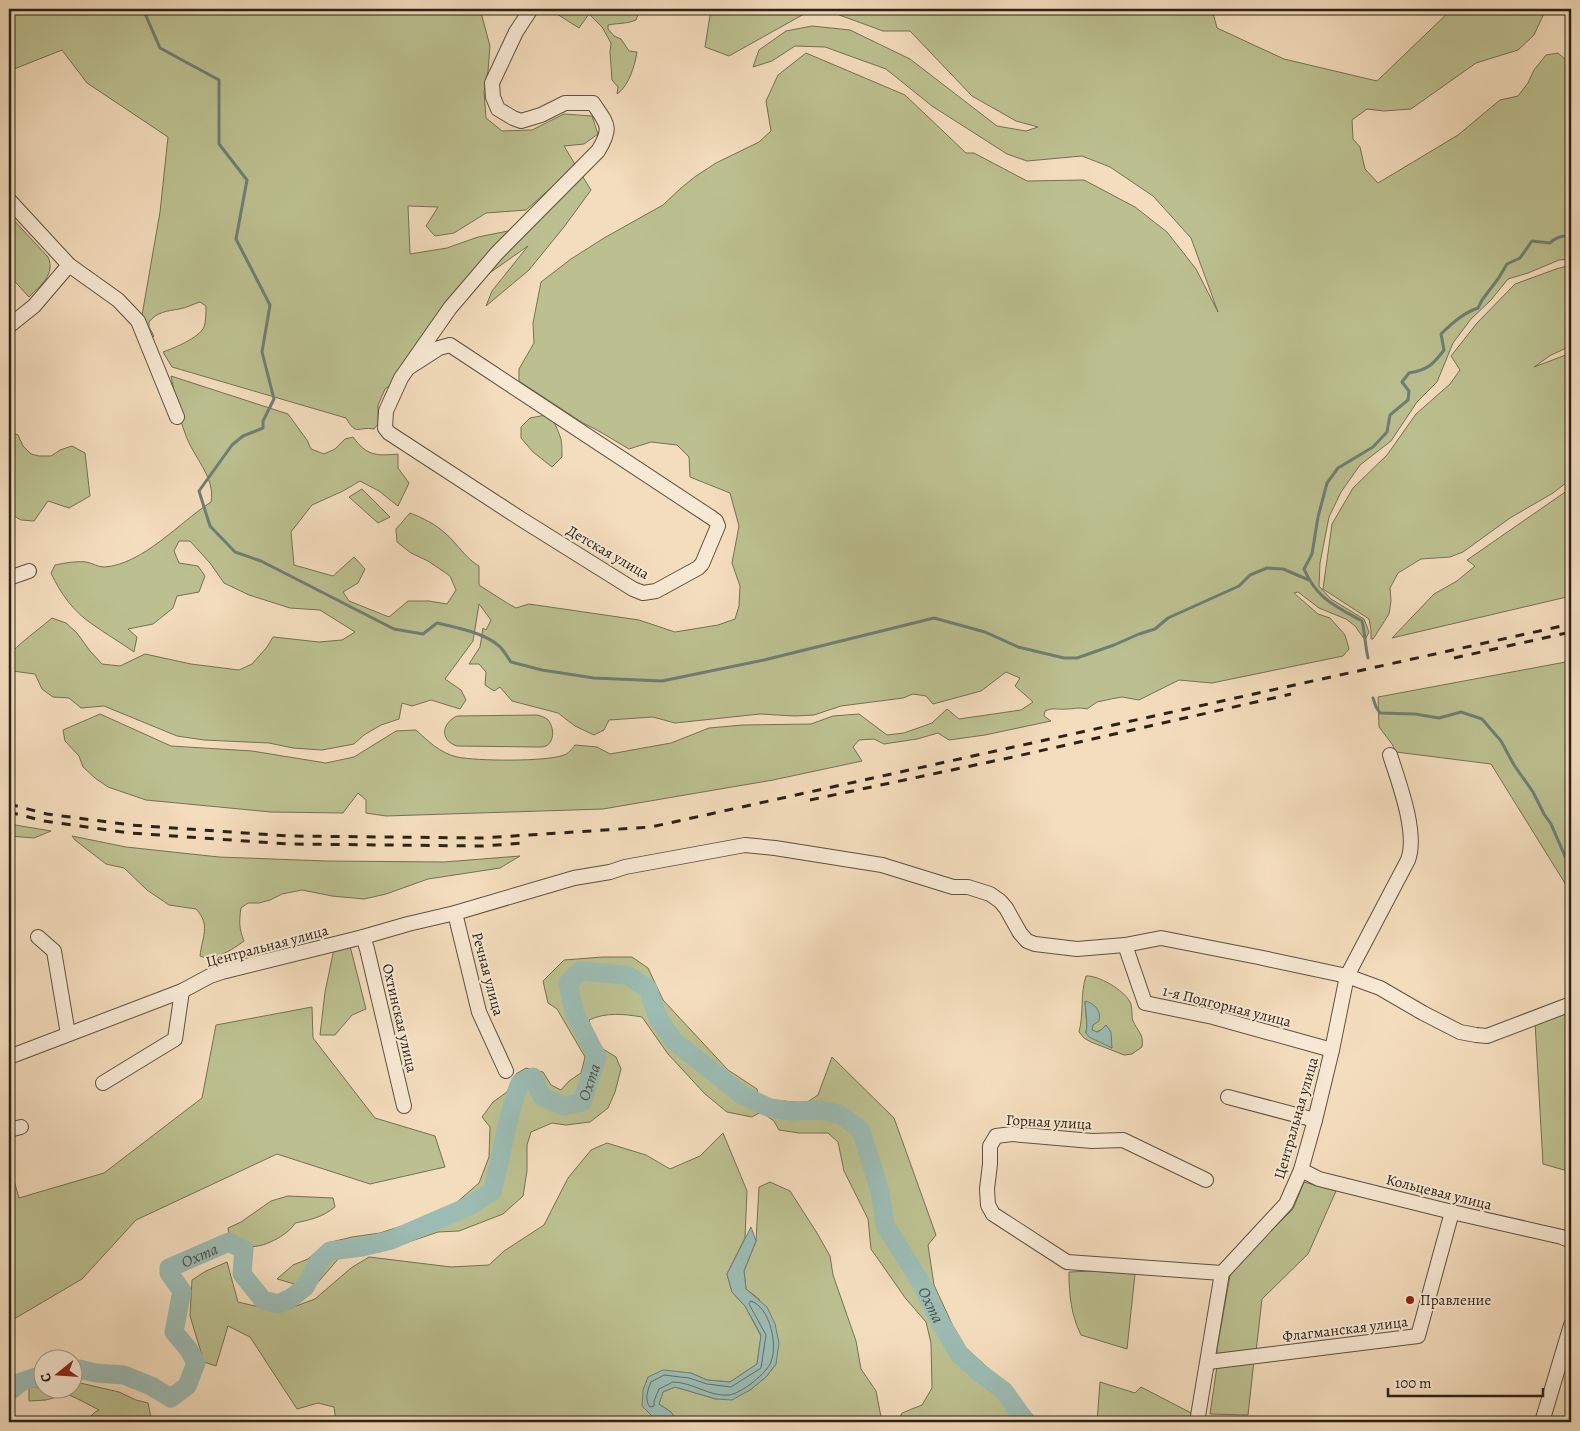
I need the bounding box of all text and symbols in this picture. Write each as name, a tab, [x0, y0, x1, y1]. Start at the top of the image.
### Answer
street label: Детская улица	[563, 520, 653, 584]
street label: Центральная улица	[204, 920, 330, 972]
street label: Речная улица	[467, 930, 509, 1018]
street label: Охтинская улица	[378, 962, 422, 1075]
street label: 1-я Подгорная улица	[1161, 980, 1294, 1032]
street label: Центральная улица	[1269, 1055, 1323, 1181]
water label: Охта	[573, 1061, 606, 1104]
street label: Горная улица	[1006, 1110, 1093, 1134]
street label: Кольцевая улица	[1384, 1169, 1494, 1215]
water label: Охта	[178, 1238, 222, 1273]
water label: Охта	[912, 1283, 949, 1327]
place label: Правление	[1420, 1290, 1491, 1310]
marker: Правление	[1404, 1294, 1416, 1306]
street label: Флагманская улица	[1281, 1311, 1409, 1347]
north arrow	[32, 1348, 82, 1398]
scale bar	[1388, 1366, 1542, 1398]
text: С	[36, 1370, 56, 1385]
text: 100 m	[1395, 1373, 1432, 1393]

